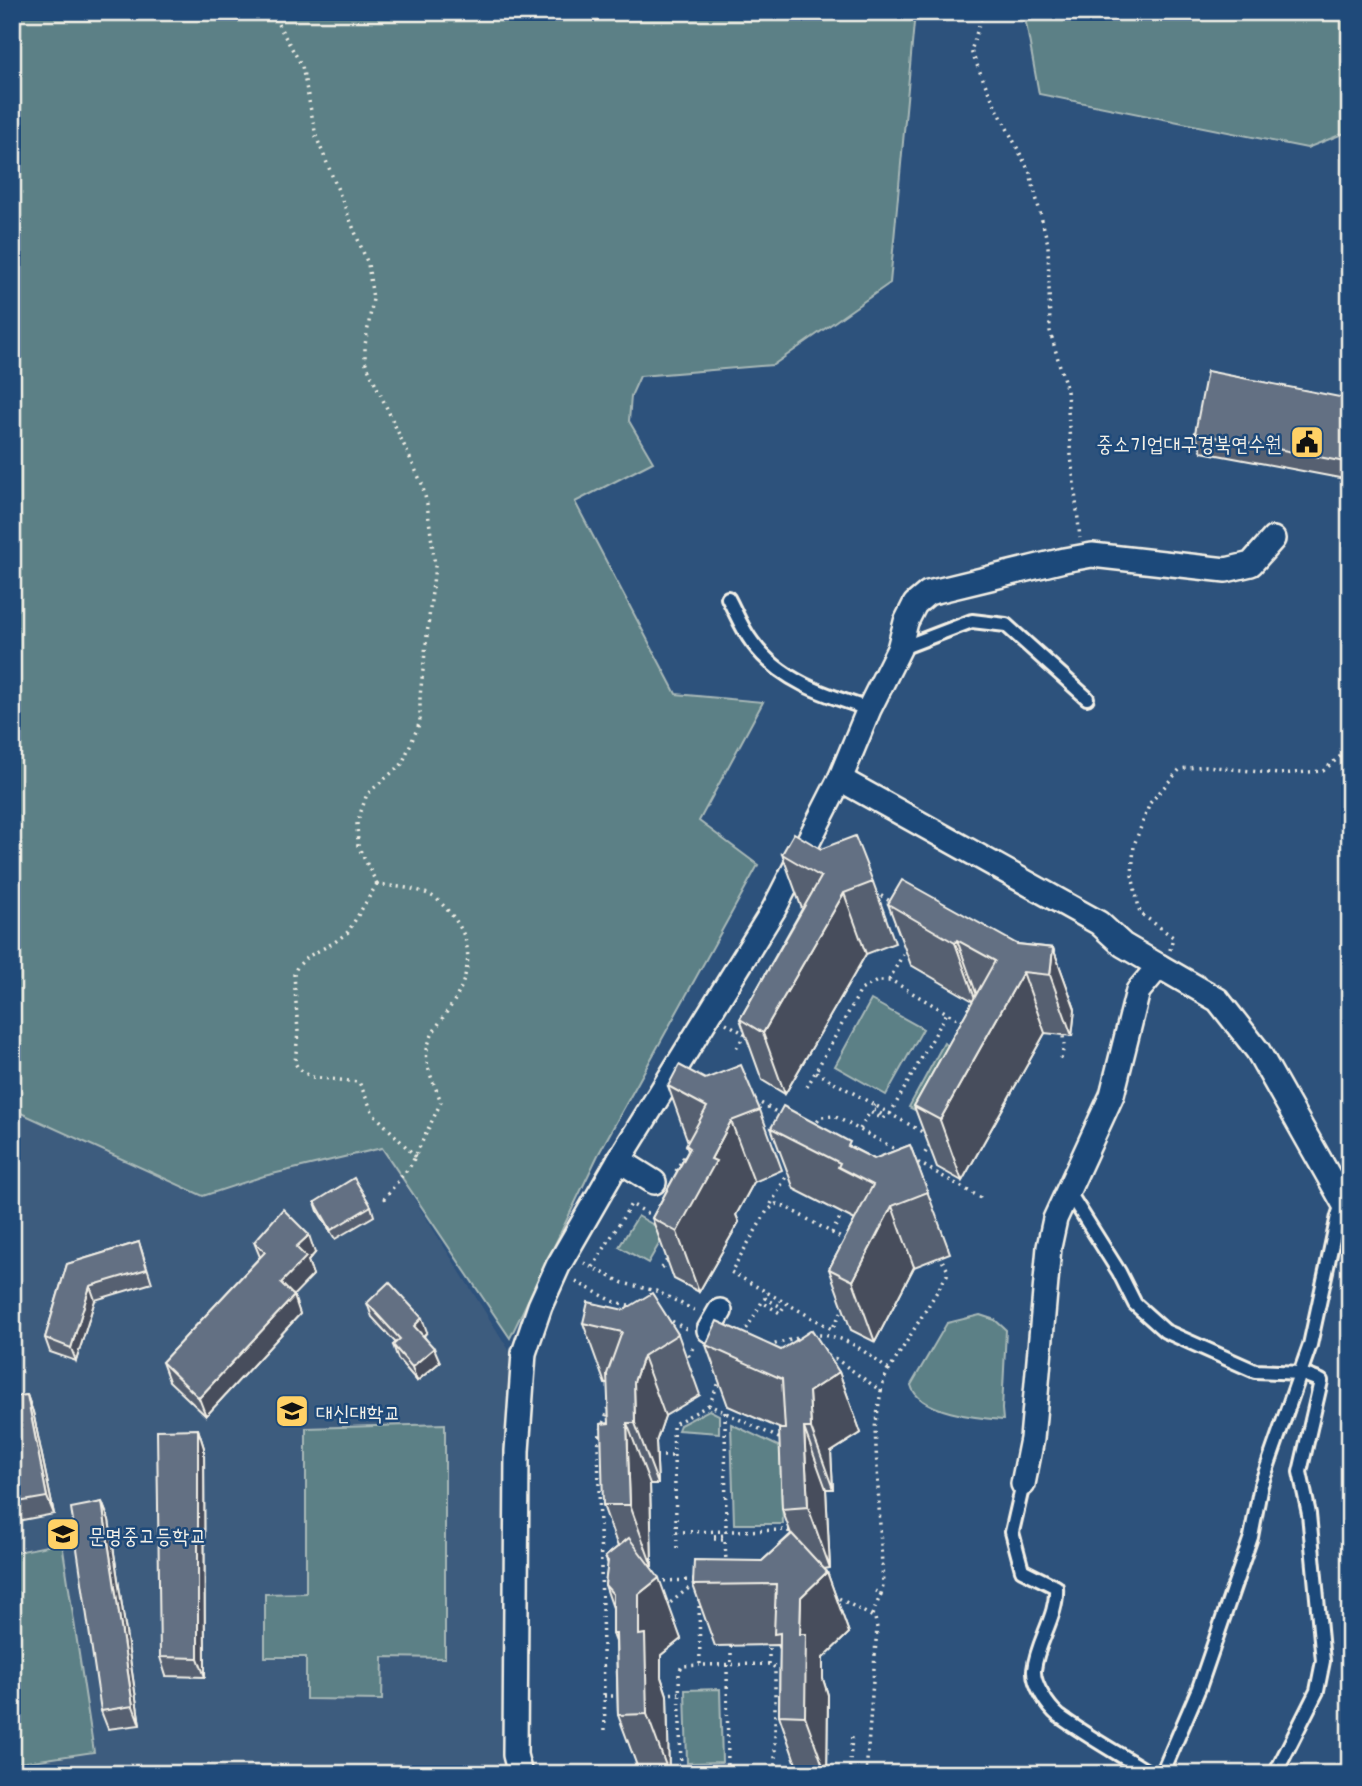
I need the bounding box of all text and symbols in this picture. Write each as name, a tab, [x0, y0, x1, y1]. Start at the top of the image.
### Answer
public building icon: 중소기업대구경북연수원	[1288, 423, 1326, 461]
place label: 중소기업대구경북연수원	[1096, 429, 1282, 456]
school or university icon: 대신대학교	[273, 1392, 311, 1430]
place label: 대신대학교	[316, 1398, 401, 1425]
school or university icon: 문명중고등학교	[44, 1515, 82, 1553]
place label: 문명중고등학교	[88, 1521, 206, 1548]

